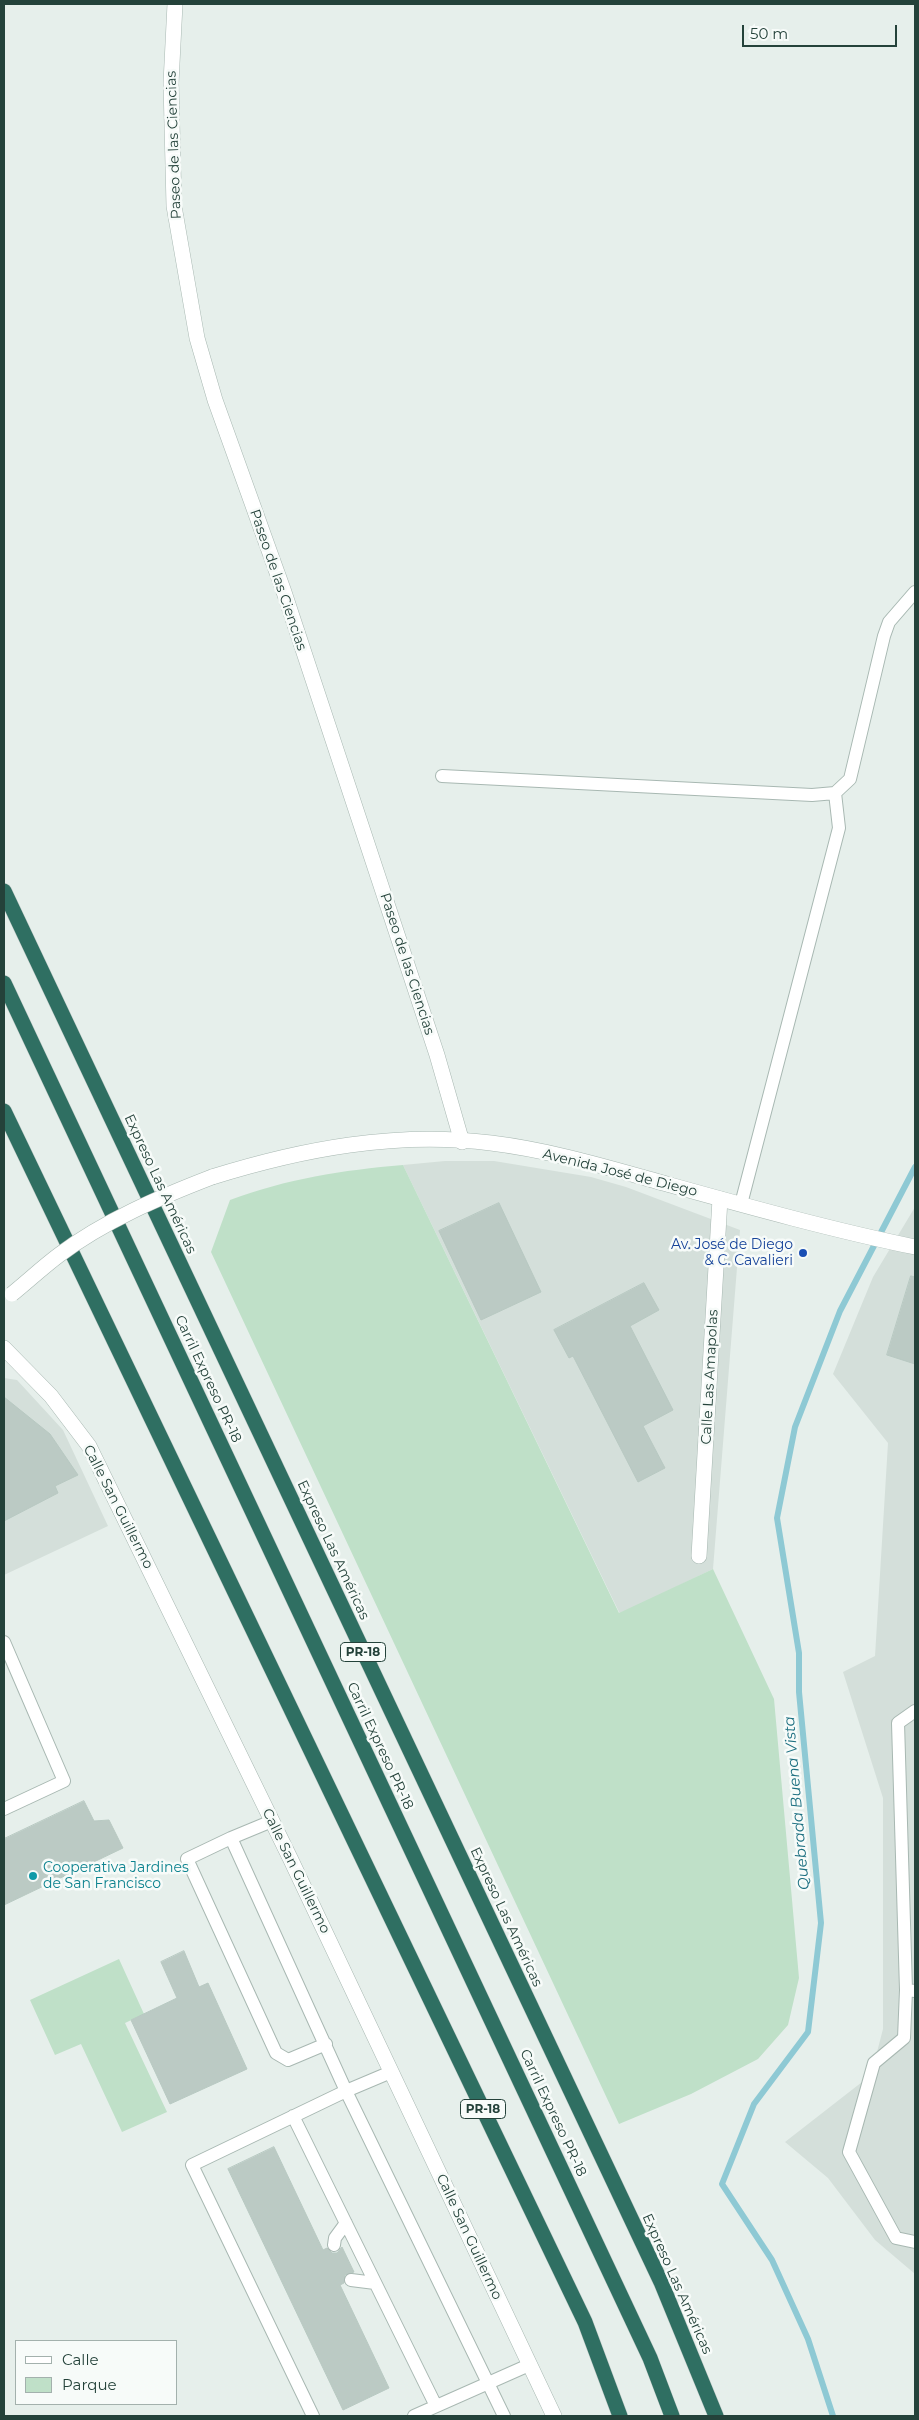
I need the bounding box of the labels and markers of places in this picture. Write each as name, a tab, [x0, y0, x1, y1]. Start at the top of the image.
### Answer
place label: Av. José de Diego & C. Cavalieri	[671, 1237, 793, 1270]
marker: Av. José de Diego & C. Cavalieri	[797, 1247, 809, 1259]
place label: Cooperativa Jardines de San Francisco	[43, 1860, 189, 1892]
marker: Cooperativa Jardines de San Francisco	[27, 1870, 39, 1882]

